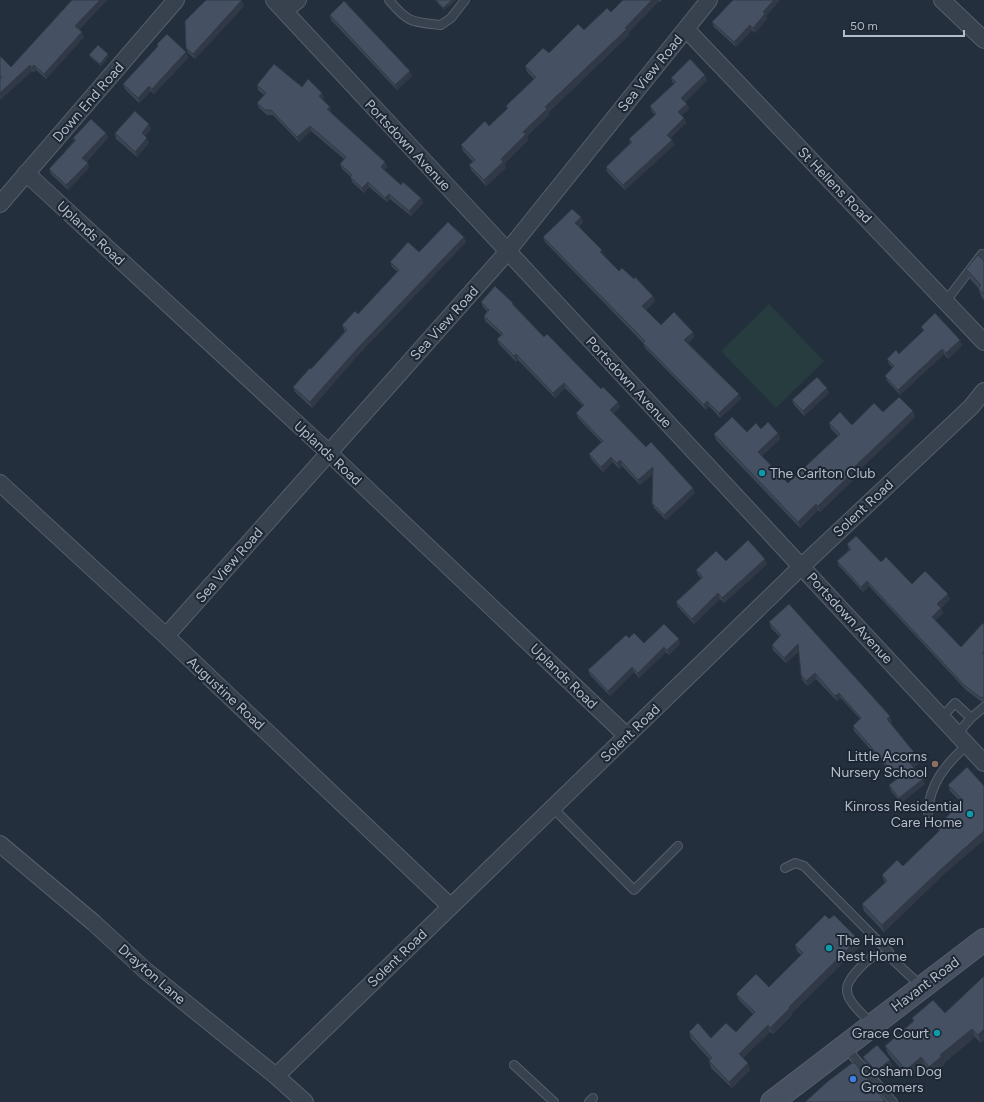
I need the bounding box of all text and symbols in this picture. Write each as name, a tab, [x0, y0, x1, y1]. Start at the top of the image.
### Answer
scale bar	[844, 12, 964, 38]
text: 50 m	[850, 19, 878, 33]
street label: Sea View Road	[614, 31, 687, 115]
street label: Down End Road	[49, 59, 128, 146]
street label: Portsdown Avenue	[361, 96, 454, 195]
street label: St Hellens Road	[794, 144, 875, 227]
street label: Uplands Road	[53, 198, 128, 269]
street label: Sea View Road	[407, 283, 482, 364]
street label: Portsdown Avenue	[582, 333, 675, 432]
street label: Uplands Road	[290, 418, 365, 489]
place label: The Carlton Club	[770, 465, 876, 482]
marker: The Carlton Club	[757, 468, 767, 478]
street label: Solent Road	[830, 476, 897, 541]
street label: Sea View Road	[192, 524, 267, 606]
street label: Portsdown Avenue	[803, 569, 896, 668]
street label: Uplands Road	[527, 640, 601, 713]
street label: Augustine Road	[183, 653, 268, 734]
street label: Solent Road	[597, 701, 664, 766]
place label: Little Acorns Nursery School	[831, 748, 927, 781]
marker: Little Acorns Nursery School	[930, 759, 940, 769]
place label: Kinross Residential Care Home	[844, 798, 962, 831]
marker: Kinross Residential Care Home	[965, 809, 975, 819]
street label: Solent Road	[364, 926, 431, 991]
place label: The Haven Rest Home	[837, 932, 907, 965]
street label: Drayton Lane	[115, 941, 189, 1008]
marker: The Haven Rest Home	[824, 943, 834, 953]
street label: Havant Road	[888, 953, 963, 1015]
place label: Grace Court	[852, 1025, 929, 1042]
marker: Grace Court	[932, 1028, 942, 1038]
place label: Cosham Dog Groomers	[861, 1063, 942, 1096]
marker: Cosham Dog Groomers	[848, 1074, 858, 1084]

